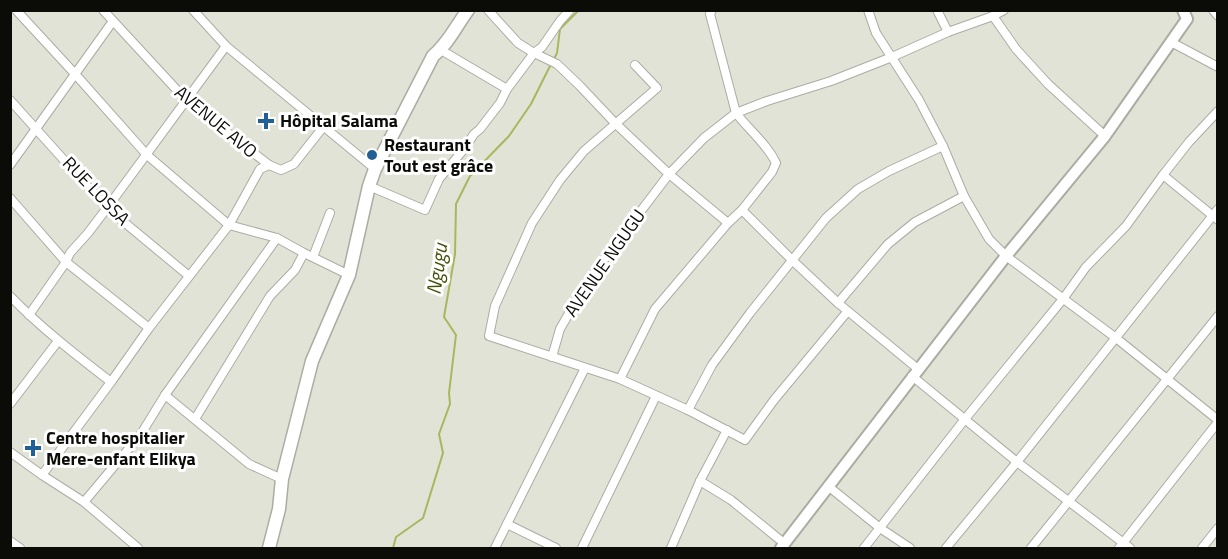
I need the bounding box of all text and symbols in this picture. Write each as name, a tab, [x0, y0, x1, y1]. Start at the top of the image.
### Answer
street label: AVENUE AVO	[169, 79, 264, 164]
place label: Hôpital Salama	[280, 107, 398, 134]
marker: Hôpital Salama	[257, 112, 275, 130]
place label: Restaurant Tout est grâce	[384, 131, 493, 179]
marker: Restaurant Tout est grâce	[365, 148, 379, 162]
street label: RUE LOSSA	[57, 150, 136, 231]
street label: AVENUE NGUGU	[557, 203, 652, 322]
water label: Ngugu	[418, 240, 456, 296]
place label: Centre hospitalier Mere-enfant Elikya	[46, 424, 196, 472]
marker: Centre hospitalier Mere-enfant Elikya	[24, 439, 42, 457]

